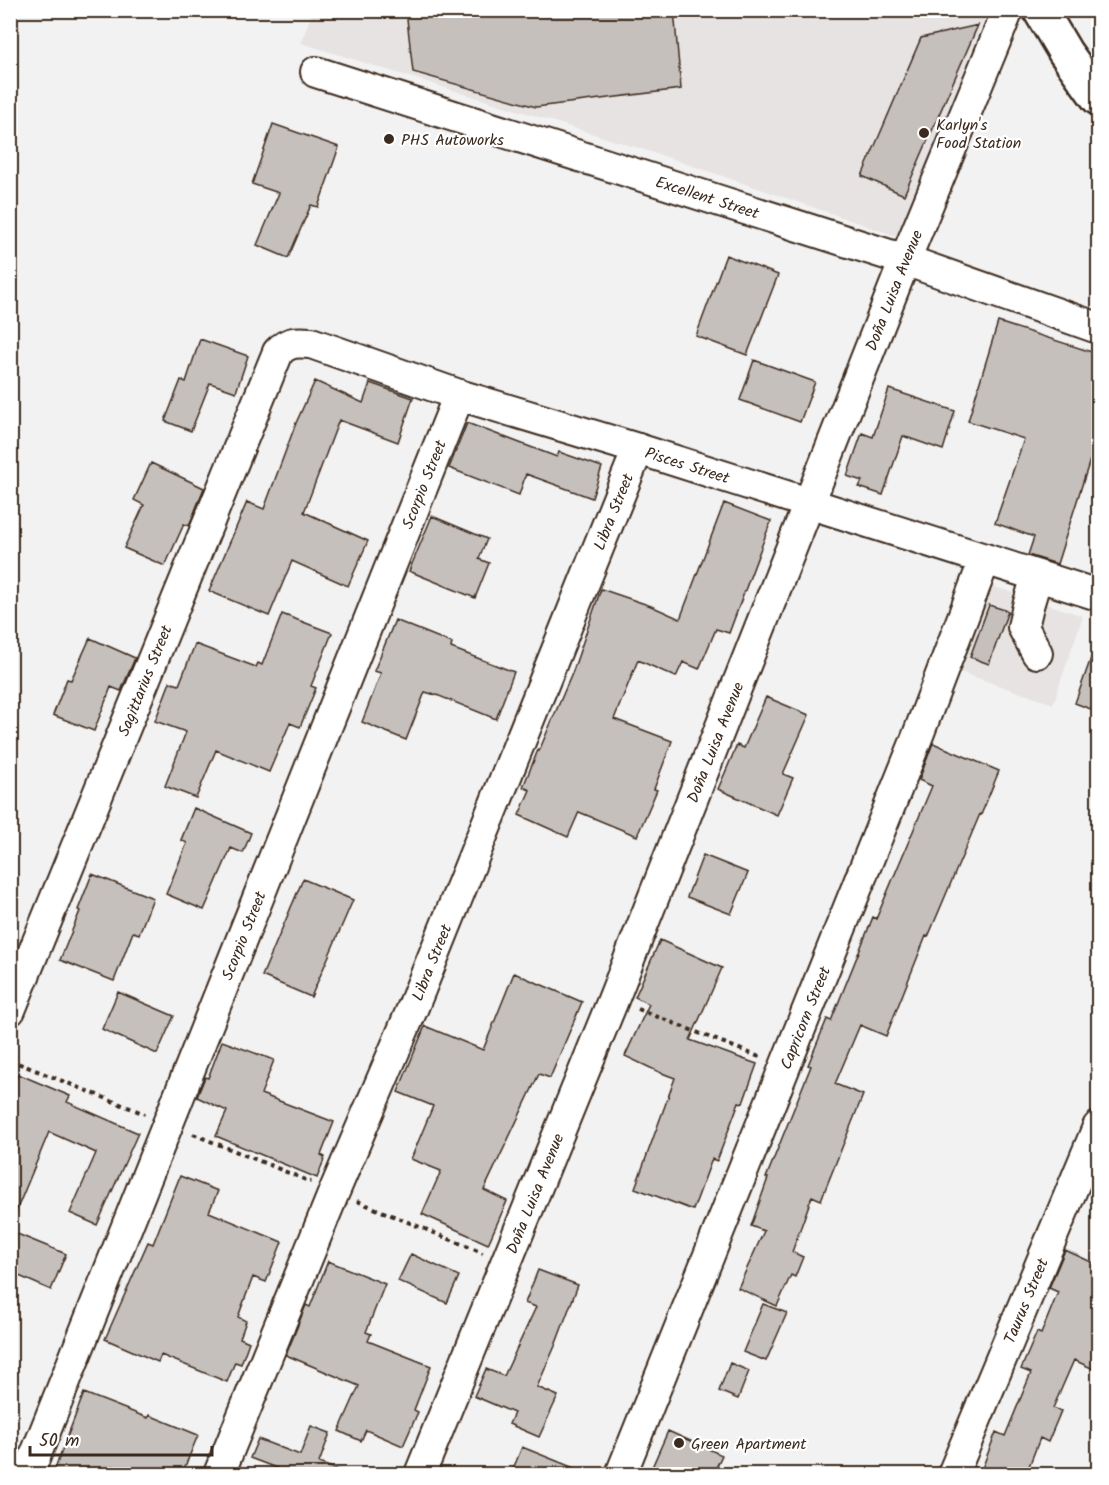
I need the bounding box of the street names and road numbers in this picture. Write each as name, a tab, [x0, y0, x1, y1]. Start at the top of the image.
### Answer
street label: Excellent Street	[652, 170, 763, 227]
street label: Doña Luisa Avenue	[859, 226, 930, 355]
street label: Scorpio Street	[396, 436, 454, 533]
street label: Pisces Street	[642, 441, 733, 492]
street label: Libra Street	[587, 469, 641, 554]
street label: Sagittarius Street	[112, 621, 180, 740]
street label: Doña Luisa Avenue	[681, 678, 751, 807]
street label: Scorpio Street	[216, 887, 274, 984]
street label: Libra Street	[406, 920, 459, 1005]
street label: Capricorn Street	[774, 962, 838, 1073]
street label: Doña Luisa Avenue	[500, 1130, 571, 1258]
street label: Taurus Street	[998, 1254, 1056, 1348]

